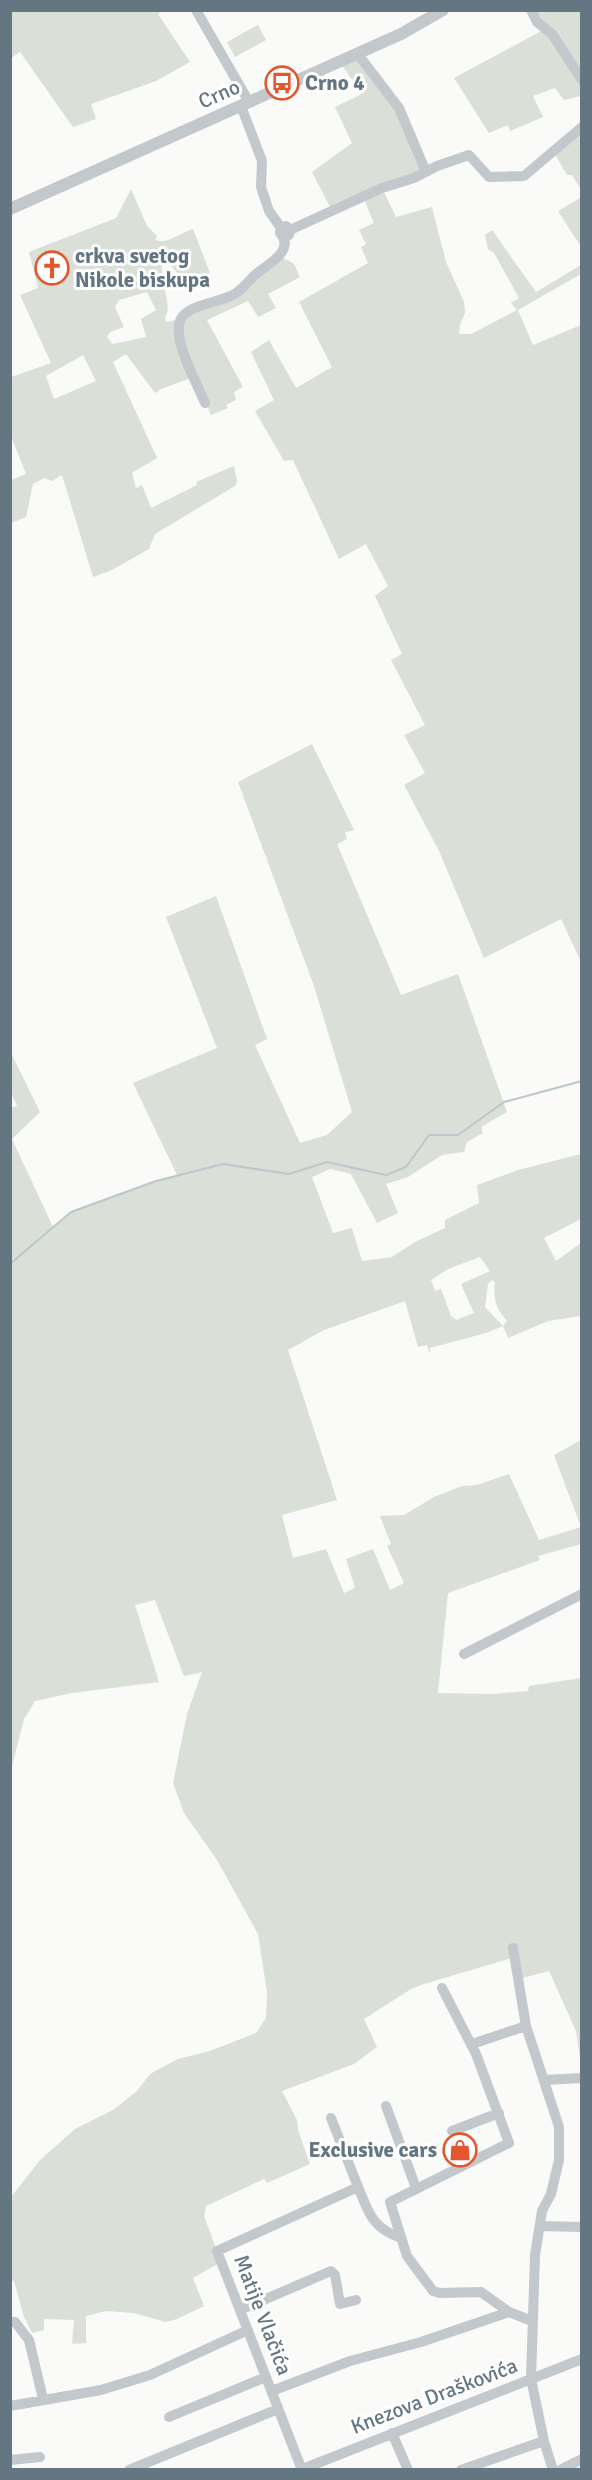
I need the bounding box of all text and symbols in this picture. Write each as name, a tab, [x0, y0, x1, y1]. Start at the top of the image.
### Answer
bus stop icon: Crno 4	[264, 65, 300, 101]
place label: Crno 4	[305, 70, 365, 96]
street label: Crno	[194, 73, 244, 115]
place label: crkva svetog Nikole biskupa	[75, 243, 210, 293]
church icon: crkva svetog Nikole biskupa	[34, 250, 70, 286]
shop icon: Exclusive cars	[442, 2132, 478, 2168]
place label: Exclusive cars	[309, 2137, 437, 2163]
street label: Matije Vlačića	[228, 2251, 298, 2379]
street label: Knezova Draškovića	[347, 2352, 521, 2440]

